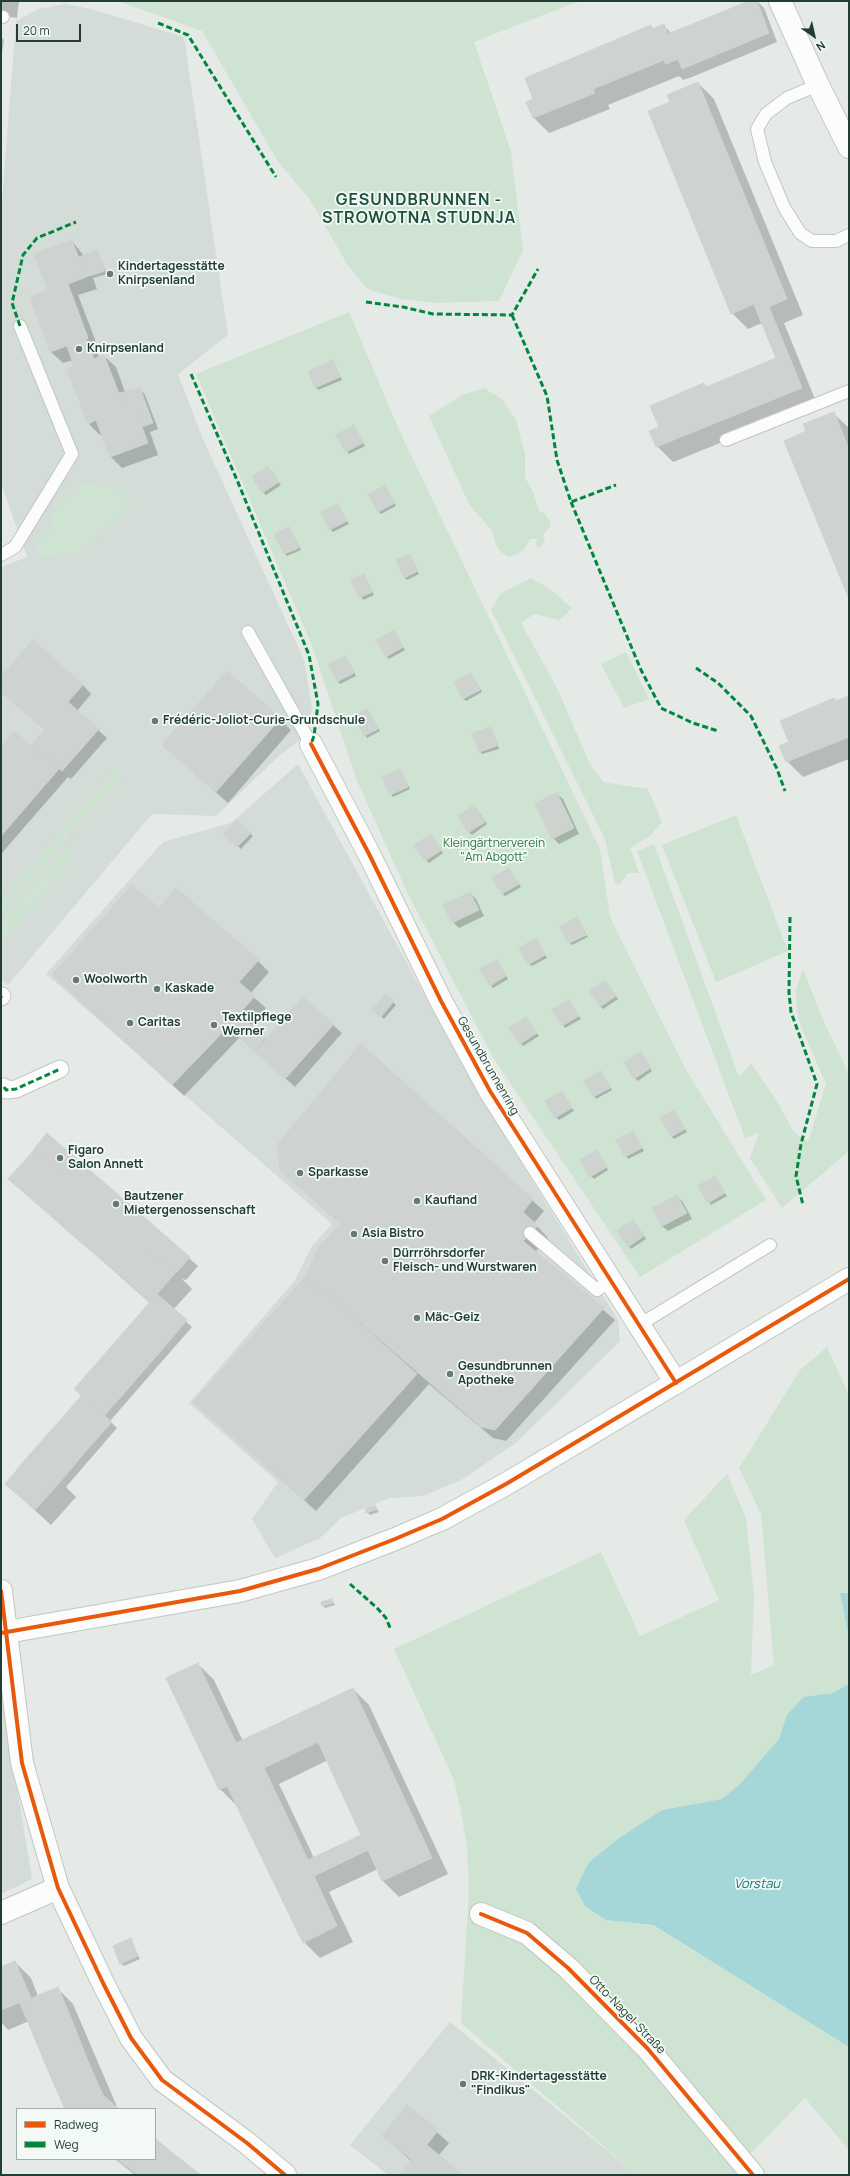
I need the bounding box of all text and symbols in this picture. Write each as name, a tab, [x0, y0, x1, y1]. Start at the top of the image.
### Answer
scale bar	[18, 16, 83, 42]
north arrow	[794, 16, 834, 56]
text: 20 m	[23, 22, 50, 39]
text: N	[814, 38, 828, 55]
district label: GESUNDBRUNNEN - STROWOTNA STUDNJA	[322, 191, 516, 229]
place label: Kindertagesstätte Knirpsenland	[118, 260, 225, 288]
marker: Kindertagesstätte Knirpsenland	[105, 269, 115, 279]
place label: Knirpsenland	[87, 342, 164, 356]
marker: Knirpsenland	[74, 344, 84, 354]
place label: Frédéric-Joliot-Curie-Grundschule	[163, 714, 365, 728]
marker: Frédéric-Joliot-Curie-Grundschule	[150, 716, 160, 726]
park label: Kleingärtnerverein "Am Abgott"	[443, 837, 545, 865]
place label: Woolworth	[84, 973, 147, 987]
marker: Woolworth	[71, 975, 81, 985]
place label: Kaskade	[165, 982, 214, 996]
marker: Kaskade	[152, 984, 162, 994]
place label: Textilpflege Werner	[222, 1011, 291, 1039]
street label: Gesundbrunnenring	[454, 1014, 522, 1118]
place label: Caritas	[138, 1016, 181, 1030]
marker: Caritas	[125, 1018, 135, 1028]
marker: Textilpflege Werner	[209, 1020, 219, 1030]
place label: Figaro Salon Annett	[68, 1144, 143, 1172]
marker: Figaro Salon Annett	[55, 1153, 65, 1163]
place label: Sparkasse	[308, 1166, 369, 1180]
marker: Sparkasse	[295, 1168, 305, 1178]
place label: Bautzener Mietergenossenschaft	[124, 1190, 256, 1218]
place label: Kaufland	[425, 1194, 477, 1208]
marker: Kaufland	[412, 1196, 422, 1206]
marker: Bautzener Mietergenossenschaft	[111, 1199, 121, 1209]
place label: Asia Bistro	[362, 1227, 424, 1241]
marker: Asia Bistro	[349, 1229, 359, 1239]
place label: Dürrröhrsdorfer Fleisch- und Wurstwaren	[393, 1247, 537, 1275]
marker: Dürrröhrsdorfer Fleisch- und Wurstwaren	[380, 1256, 390, 1266]
place label: Mäc-Geiz	[425, 1311, 480, 1325]
marker: Mäc-Geiz	[412, 1313, 422, 1323]
place label: Gesundbrunnen Apotheke	[458, 1360, 552, 1388]
marker: Gesundbrunnen Apotheke	[445, 1369, 455, 1379]
water label: Vorstau	[734, 1876, 780, 1892]
street label: Otto-Nagel-Straße	[586, 1973, 668, 2057]
place label: DRK-Kindertagesstätte "Findikus"	[471, 2070, 607, 2098]
marker: DRK-Kindertagesstätte "Findikus"	[458, 2079, 468, 2089]
legend	[16, 2108, 156, 2160]
text: Radweg	[54, 2116, 98, 2133]
text: Weg	[54, 2136, 79, 2153]

